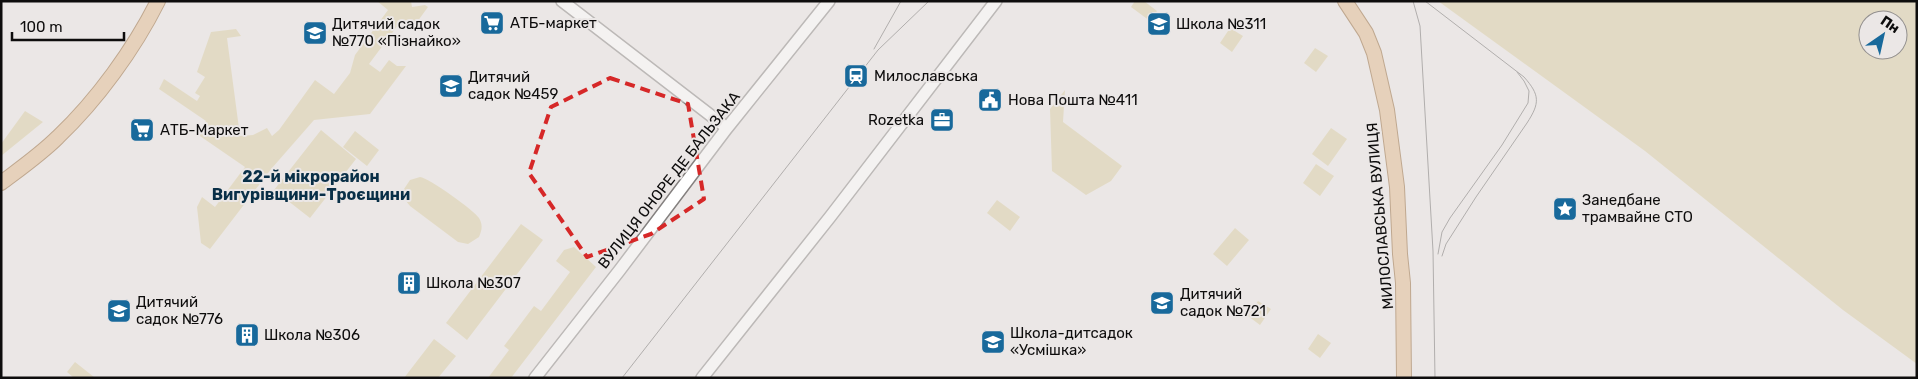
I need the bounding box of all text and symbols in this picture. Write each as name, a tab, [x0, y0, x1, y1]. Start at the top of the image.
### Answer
scale bar	[12, 10, 125, 42]
supermarket icon: АТБ-маркет	[479, 10, 505, 36]
north arrow	[1858, 10, 1908, 60]
school or university icon: Школа №311	[1146, 11, 1172, 37]
text: Пн	[1877, 12, 1903, 37]
place label: АТБ-маркет	[510, 14, 597, 32]
place label: Дитячий садок №770 «Пізнайко»	[332, 15, 461, 50]
place label: Школа №311	[1176, 15, 1266, 33]
text: 100 m	[20, 18, 62, 36]
school or university icon: Дитячий садок №770 «Пізнайко»	[302, 20, 328, 46]
station icon: Милославська	[843, 63, 869, 89]
place label: Милославська	[874, 67, 978, 85]
place label: Дитячий садок №459	[468, 68, 558, 103]
school or university icon: Дитячий садок №459	[438, 73, 464, 99]
public building icon: Нова Пошта №411	[977, 87, 1003, 113]
street label: ВУЛИЦЯ ОНОРЕ ДЕ БАЛЬЗАКА	[594, 88, 744, 272]
place label: Нова Пошта №411	[1008, 91, 1138, 109]
office icon: Rozetka	[929, 107, 955, 133]
place label: Rozetka	[868, 111, 924, 129]
supermarket icon: АТБ-Маркет	[129, 117, 155, 143]
place label: АТБ-Маркет	[160, 121, 249, 139]
street label: МИЛОСЛАВСЬКА ВУЛИЦЯ	[1363, 122, 1397, 310]
district label: 22-й мікрорайон Вигурівщини-Троєщини	[212, 167, 410, 204]
place label: Занедбане трамвайне СТО	[1582, 191, 1693, 226]
place icon: Занедбане трамвайне СТО	[1552, 196, 1578, 222]
building icon: Школа №307	[396, 270, 422, 296]
place label: Школа №307	[426, 274, 521, 292]
place label: Дитячий садок №721	[1180, 285, 1266, 320]
school or university icon: Дитячий садок №721	[1149, 290, 1175, 316]
place label: Дитячий садок №776	[136, 293, 223, 328]
school or university icon: Дитячий садок №776	[106, 298, 132, 324]
building icon: Школа №306	[234, 322, 260, 348]
place label: Школа-дитсадок «Усмішка»	[1010, 324, 1133, 359]
place label: Школа №306	[264, 326, 360, 344]
school or university icon: Школа-дитсадок «Усмішка»	[980, 329, 1006, 355]

